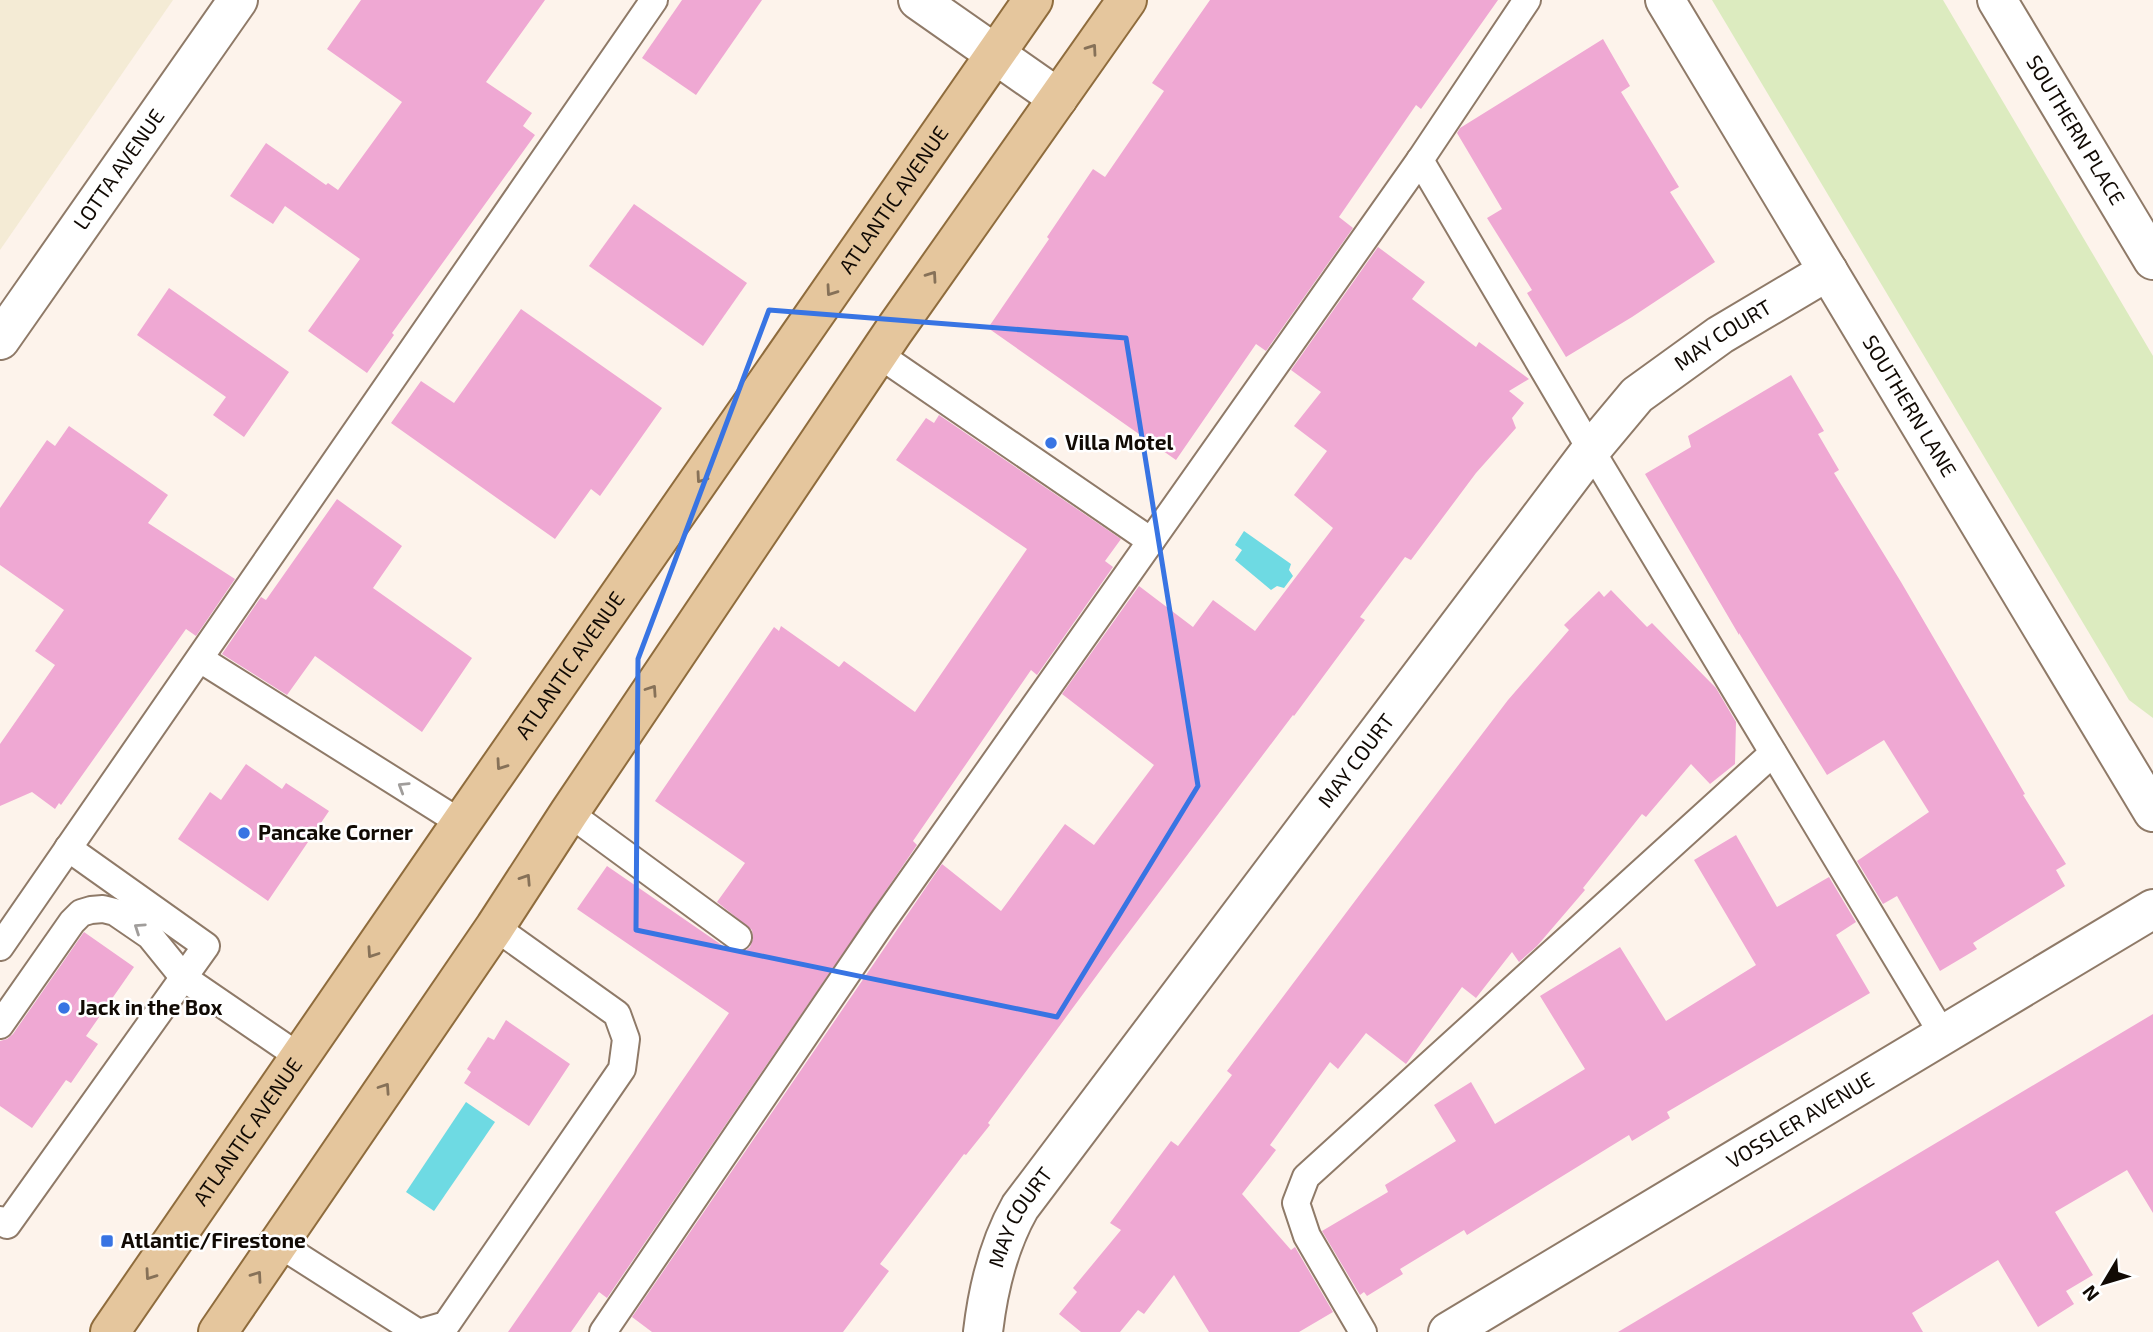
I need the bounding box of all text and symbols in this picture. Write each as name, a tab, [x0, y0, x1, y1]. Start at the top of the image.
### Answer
one-way arrow	[1084, 44, 1096, 57]
street label: SOUTHERN PLACE	[2022, 50, 2131, 209]
street label: LOTTA AVENUE	[67, 104, 169, 234]
street label: ATLANTIC AVENUE	[833, 121, 953, 278]
one-way arrow	[924, 271, 937, 284]
one-way arrow	[827, 283, 839, 296]
street label: MAY COURT	[1669, 293, 1776, 375]
street label: SOUTHERN LANE	[1858, 330, 1963, 481]
place label: Villa Motel	[1065, 429, 1174, 454]
marker: Villa Motel	[1043, 435, 1059, 451]
one-way arrow	[697, 470, 709, 483]
street label: ATLANTIC AVENUE	[509, 586, 629, 743]
one-way arrow	[644, 685, 656, 698]
street label: MAY COURT	[1312, 708, 1399, 812]
one-way arrow	[497, 757, 509, 770]
one-way arrow	[398, 782, 411, 795]
place label: Pancake Corner	[258, 819, 413, 844]
marker: Pancake Corner	[236, 825, 252, 841]
one-way arrow	[518, 874, 531, 887]
one-way arrow	[134, 924, 147, 936]
one-way arrow	[368, 945, 380, 958]
place label: Jack in the Box	[78, 994, 222, 1019]
marker: Jack in the Box	[56, 1000, 72, 1016]
street label: ATLANTIC AVENUE	[187, 1052, 306, 1210]
street label: VOSSLER AVENUE	[1721, 1065, 1878, 1173]
one-way arrow	[377, 1083, 389, 1096]
street label: MAY COURT	[982, 1162, 1057, 1270]
place label: Atlantic/Firestone	[121, 1227, 306, 1252]
marker: Atlantic/Firestone	[99, 1233, 115, 1249]
north arrow	[2069, 1248, 2139, 1318]
one-way arrow	[146, 1267, 158, 1280]
one-way arrow	[249, 1271, 261, 1284]
text: N	[2077, 1281, 2103, 1306]

